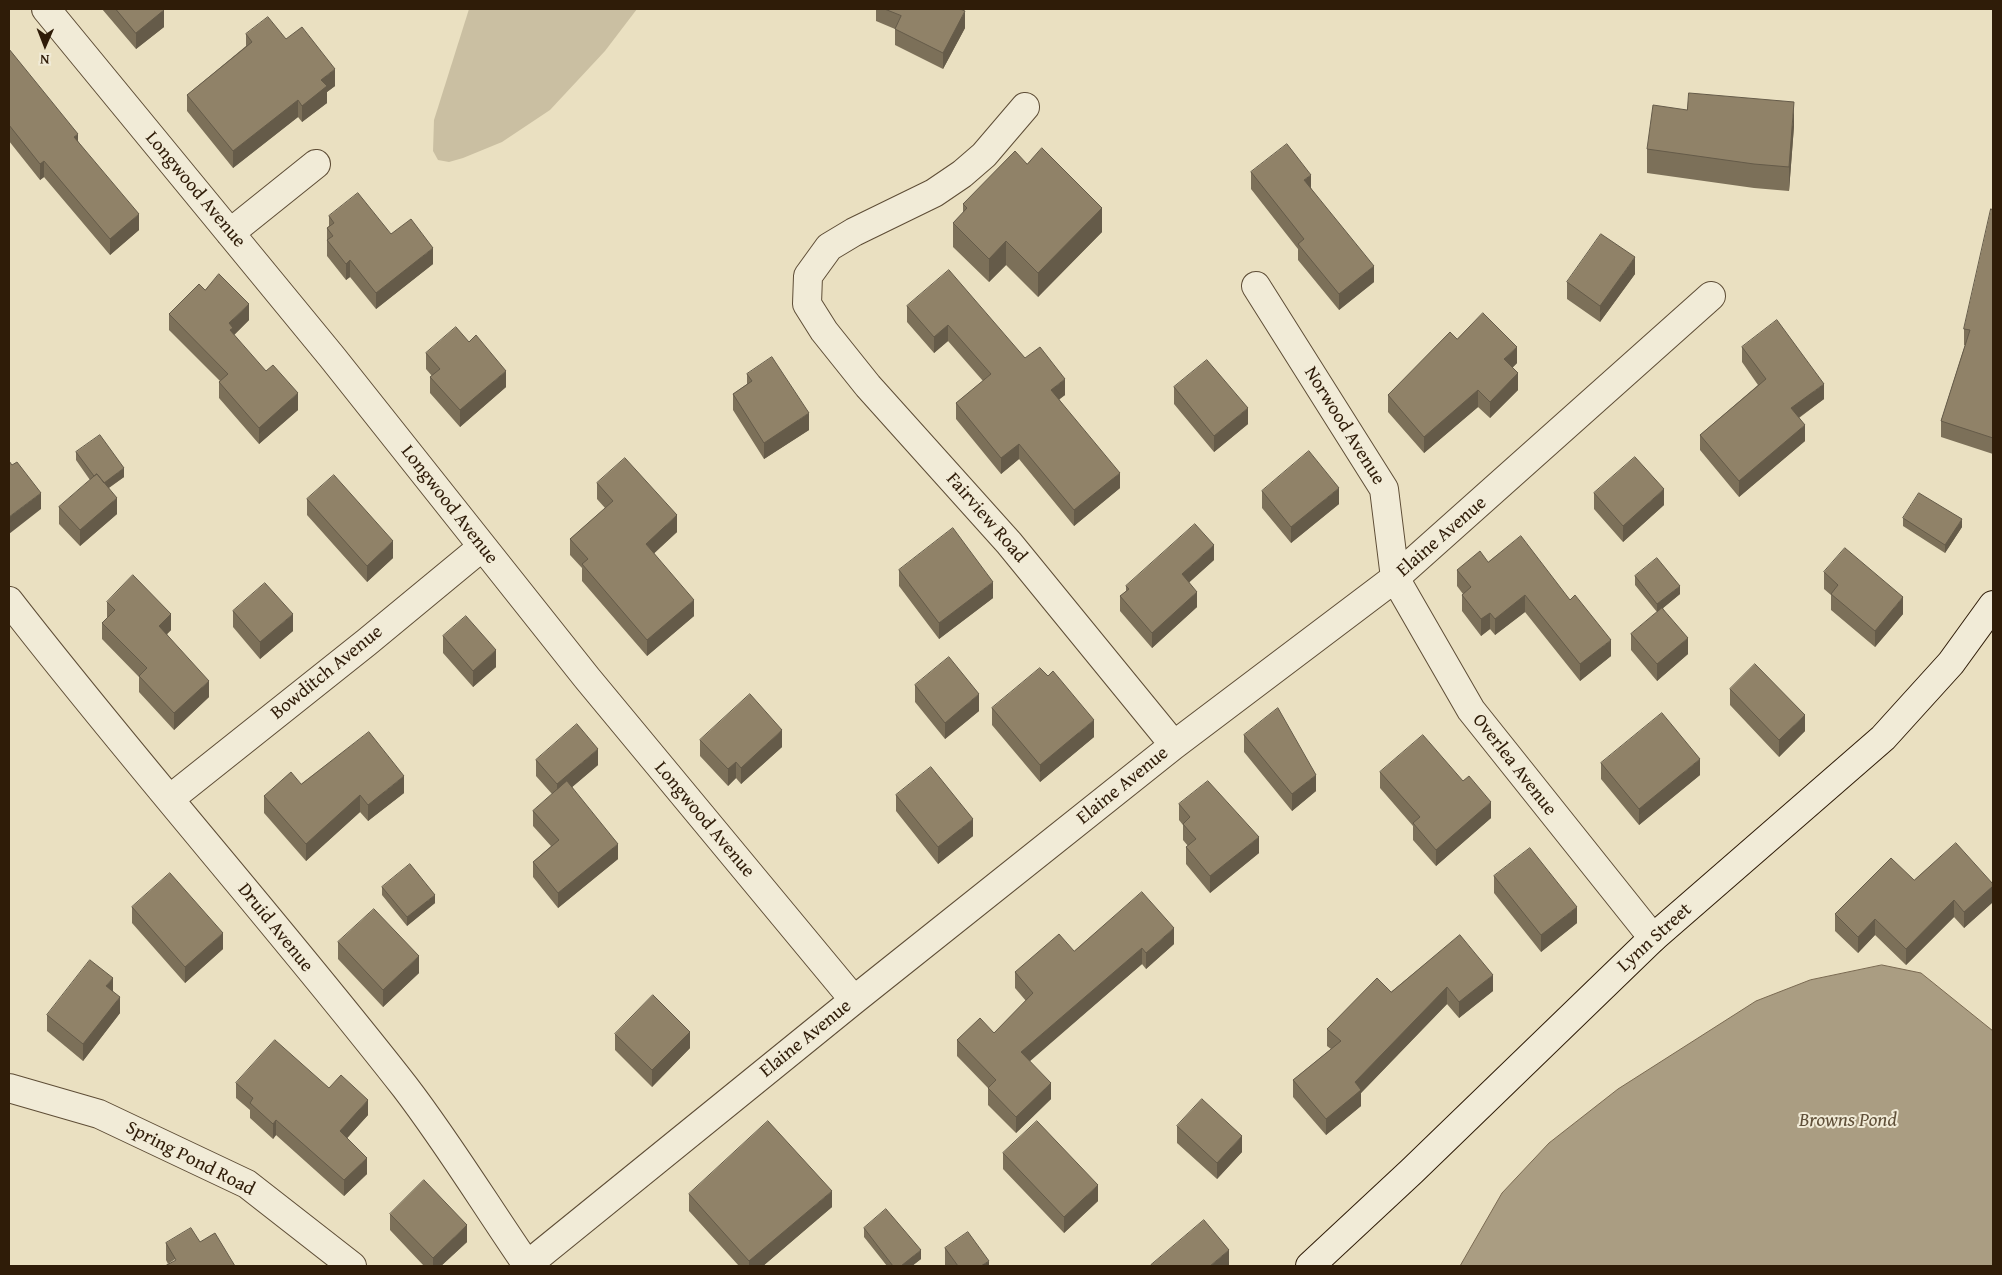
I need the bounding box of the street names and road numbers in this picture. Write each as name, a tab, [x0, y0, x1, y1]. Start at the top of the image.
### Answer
street label: Longwood Avenue	[140, 127, 250, 253]
street label: Norwood Avenue	[1298, 363, 1390, 489]
street label: Longwood Avenue	[396, 441, 502, 569]
street label: Fairview Road	[941, 468, 1031, 568]
street label: Elaine Avenue	[1392, 492, 1492, 582]
street label: Bowditch Avenue	[267, 621, 387, 725]
street label: Overlea Avenue	[1467, 709, 1561, 821]
street label: Elaine Avenue	[1073, 742, 1173, 830]
street label: Longwood Avenue	[649, 757, 759, 883]
street label: Druid Avenue	[232, 879, 318, 977]
street label: Lynn Street	[1613, 899, 1697, 977]
street label: Elaine Avenue	[756, 995, 856, 1083]
street label: Spring Pond Road	[122, 1117, 258, 1201]

